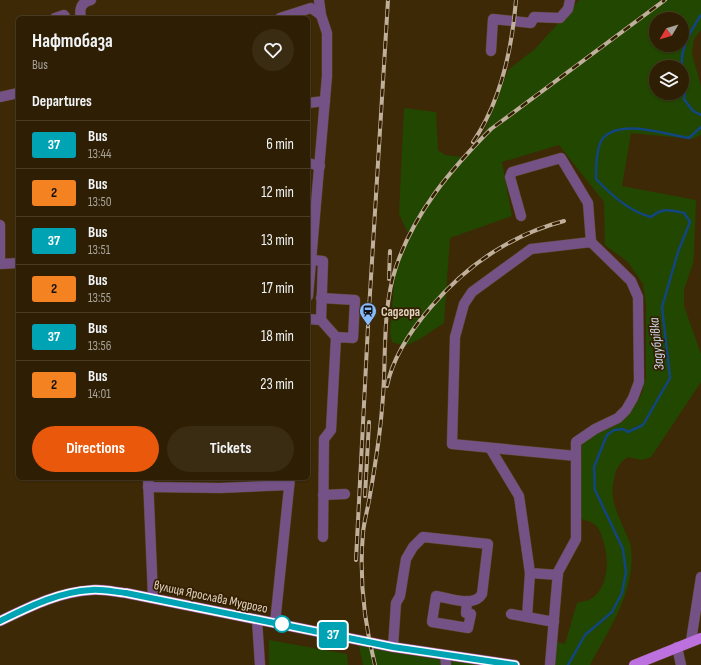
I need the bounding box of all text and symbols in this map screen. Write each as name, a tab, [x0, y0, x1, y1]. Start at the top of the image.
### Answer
north arrow	[649, 12, 689, 52]
map controls	[649, 12, 689, 100]
button: heart	[252, 29, 294, 71]
text: Нафтобаза	[32, 30, 113, 53]
text: Bus	[32, 57, 48, 73]
button: layers	[649, 60, 689, 100]
text: Departures	[32, 92, 92, 111]
text: Bus	[88, 127, 107, 146]
text: 6 min	[266, 135, 294, 154]
text: 37	[48, 136, 60, 153]
text: 13:44	[88, 146, 111, 162]
text: Bus	[88, 175, 107, 194]
text: 12 min	[261, 183, 294, 202]
text: 2	[51, 184, 57, 201]
text: 13:50	[88, 194, 111, 210]
text: Bus	[88, 223, 107, 242]
text: 13 min	[261, 231, 294, 250]
text: 37	[48, 232, 60, 249]
text: 13:51	[88, 242, 110, 258]
text: Bus	[88, 271, 107, 290]
text: 17 min	[262, 279, 294, 298]
text: 2	[51, 280, 57, 297]
text: 13:55	[88, 290, 111, 306]
station icon: Садгора	[358, 301, 378, 326]
place label: Садгора	[381, 304, 420, 320]
water label: Задубрівка	[645, 316, 668, 371]
text: Bus	[88, 319, 107, 338]
text: 18 min	[261, 327, 294, 346]
text: 37	[48, 328, 60, 345]
text: 13:56	[88, 338, 111, 354]
text: Bus	[88, 367, 107, 386]
text: 23 min	[260, 375, 294, 394]
text: 2	[51, 376, 57, 393]
text: 14:01	[88, 386, 111, 402]
button: Directions	[32, 426, 159, 472]
button: Tickets	[167, 426, 294, 472]
street label: вулиця Ярослава Мудрого	[152, 577, 269, 617]
unlabelled marker	[273, 615, 291, 633]
line badge: 37	[315, 622, 351, 648]
text: 37	[327, 626, 339, 643]

